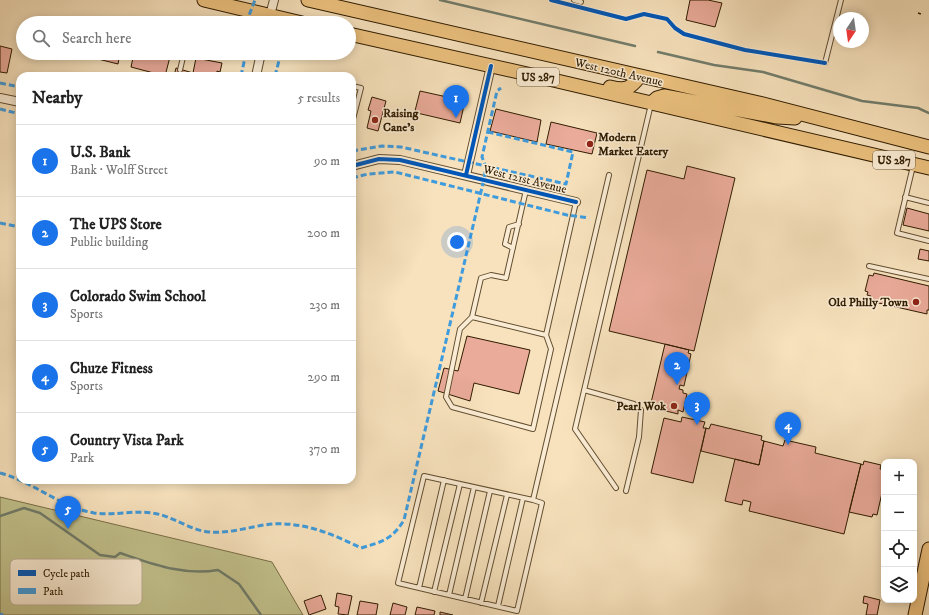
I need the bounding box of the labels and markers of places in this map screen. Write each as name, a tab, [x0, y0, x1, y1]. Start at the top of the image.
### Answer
pin: 1	[443, 85, 469, 118]
place label: Raising Cane's	[383, 106, 420, 135]
marker: Raising Cane's	[370, 115, 380, 125]
place label: Modern Market Eatery	[598, 130, 669, 159]
marker: Modern Market Eatery	[585, 139, 595, 149]
place label: Old Philly Town	[828, 295, 909, 310]
marker: Old Philly Town	[911, 297, 921, 307]
pin: 2	[664, 352, 690, 385]
pin: 3	[684, 392, 710, 425]
place label: Pearl Wok	[616, 399, 667, 414]
marker: Pearl Wok	[669, 401, 679, 411]
pin: 4	[775, 412, 801, 445]
pin: 5	[55, 496, 81, 529]

